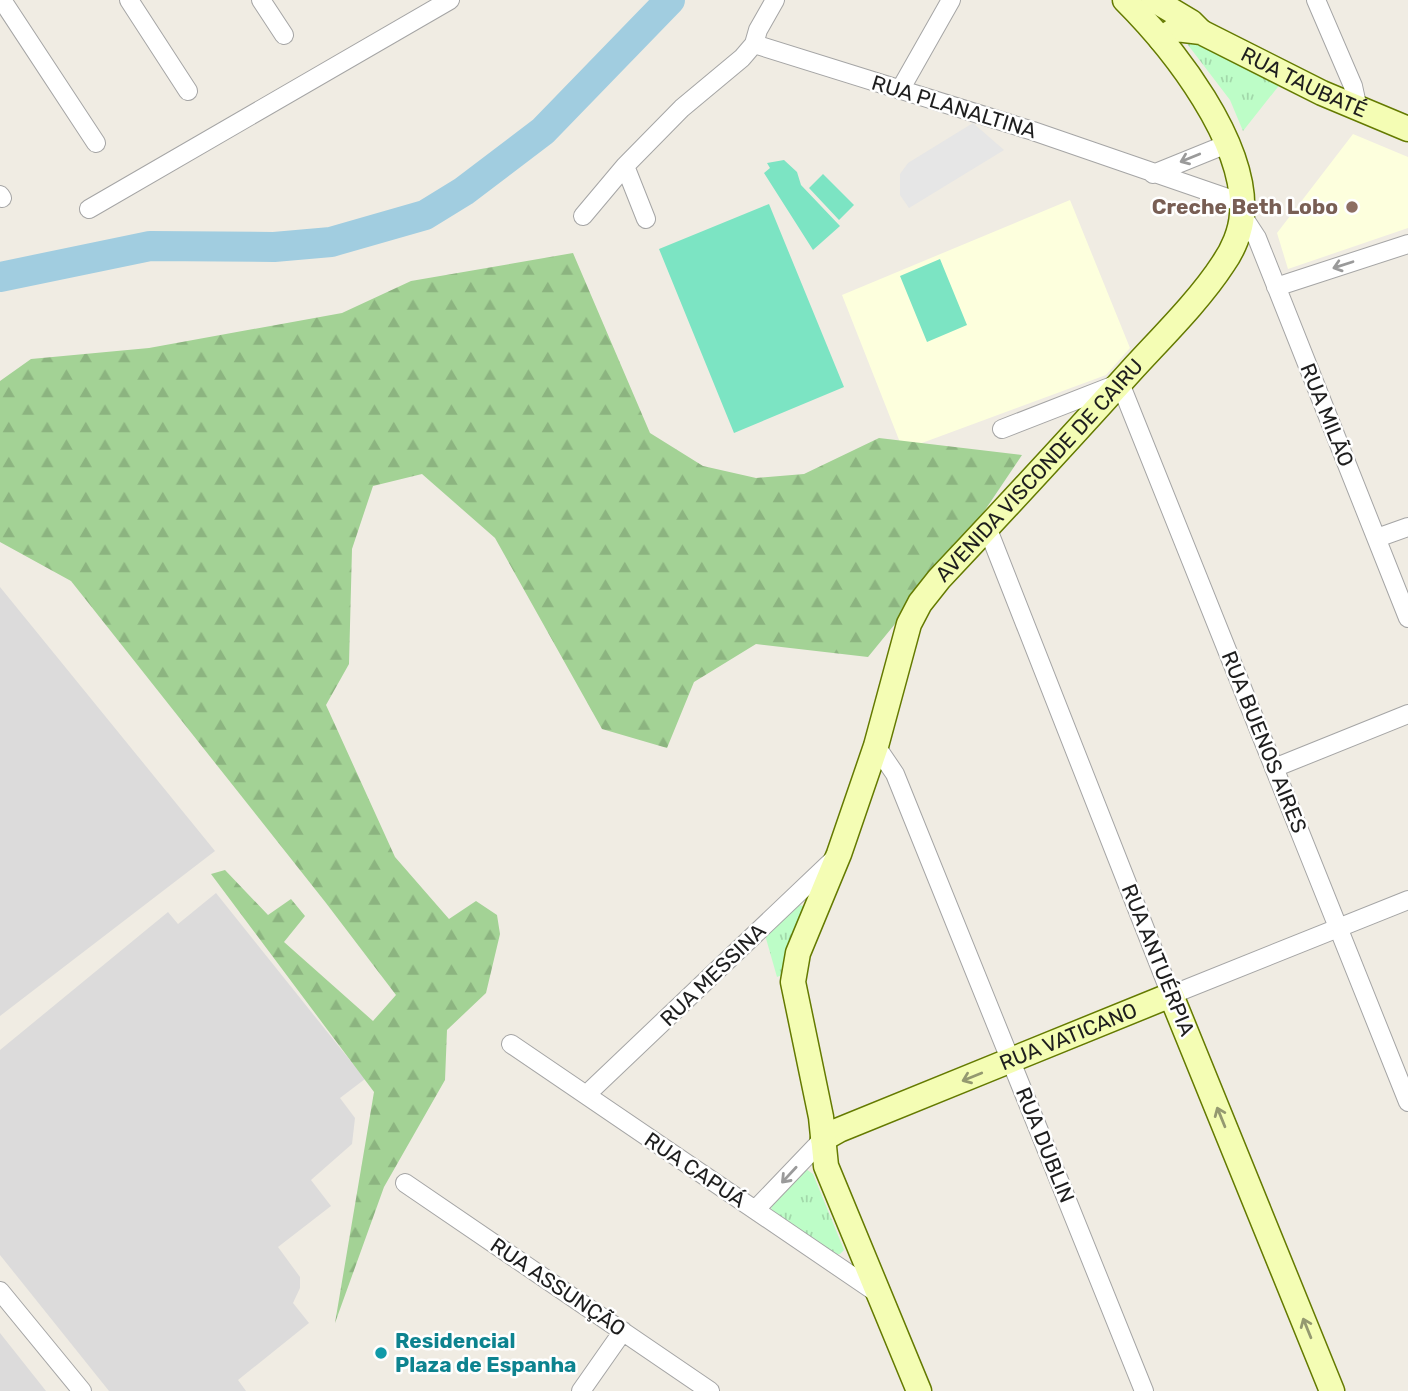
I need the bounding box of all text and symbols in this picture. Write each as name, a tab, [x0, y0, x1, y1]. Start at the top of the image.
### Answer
street label: RUA TAUBATÉ	[1237, 41, 1371, 122]
street label: RUA PLANALTINA	[869, 70, 1039, 143]
one-way arrow	[1180, 153, 1201, 166]
place label: Creche Beth Lobo	[1152, 194, 1338, 219]
marker: Creche Beth Lobo	[1344, 199, 1360, 215]
one-way arrow	[1333, 260, 1355, 272]
street label: AVENIDA VISCONDE DE CAIRU	[930, 353, 1148, 587]
street label: RUA MILÃO	[1295, 360, 1359, 470]
street label: RUA BUENOS AIRES	[1217, 647, 1312, 836]
street label: RUA ANTUÉRPIA	[1117, 880, 1200, 1039]
street label: RUA MESSINA	[655, 918, 771, 1031]
street label: RUA VATICANO	[996, 997, 1141, 1075]
one-way arrow	[962, 1071, 984, 1084]
street label: RUA DUBLIN	[1011, 1083, 1080, 1206]
one-way arrow	[1214, 1107, 1227, 1128]
street label: RUA CAPUÁ	[640, 1127, 751, 1213]
one-way arrow	[781, 1166, 798, 1183]
street label: RUA ASSUNÇÃO	[486, 1232, 631, 1341]
one-way arrow	[1299, 1317, 1312, 1339]
place label: Residencial Plaza de Espanha	[395, 1328, 576, 1377]
marker: Residencial Plaza de Espanha	[373, 1345, 389, 1361]

